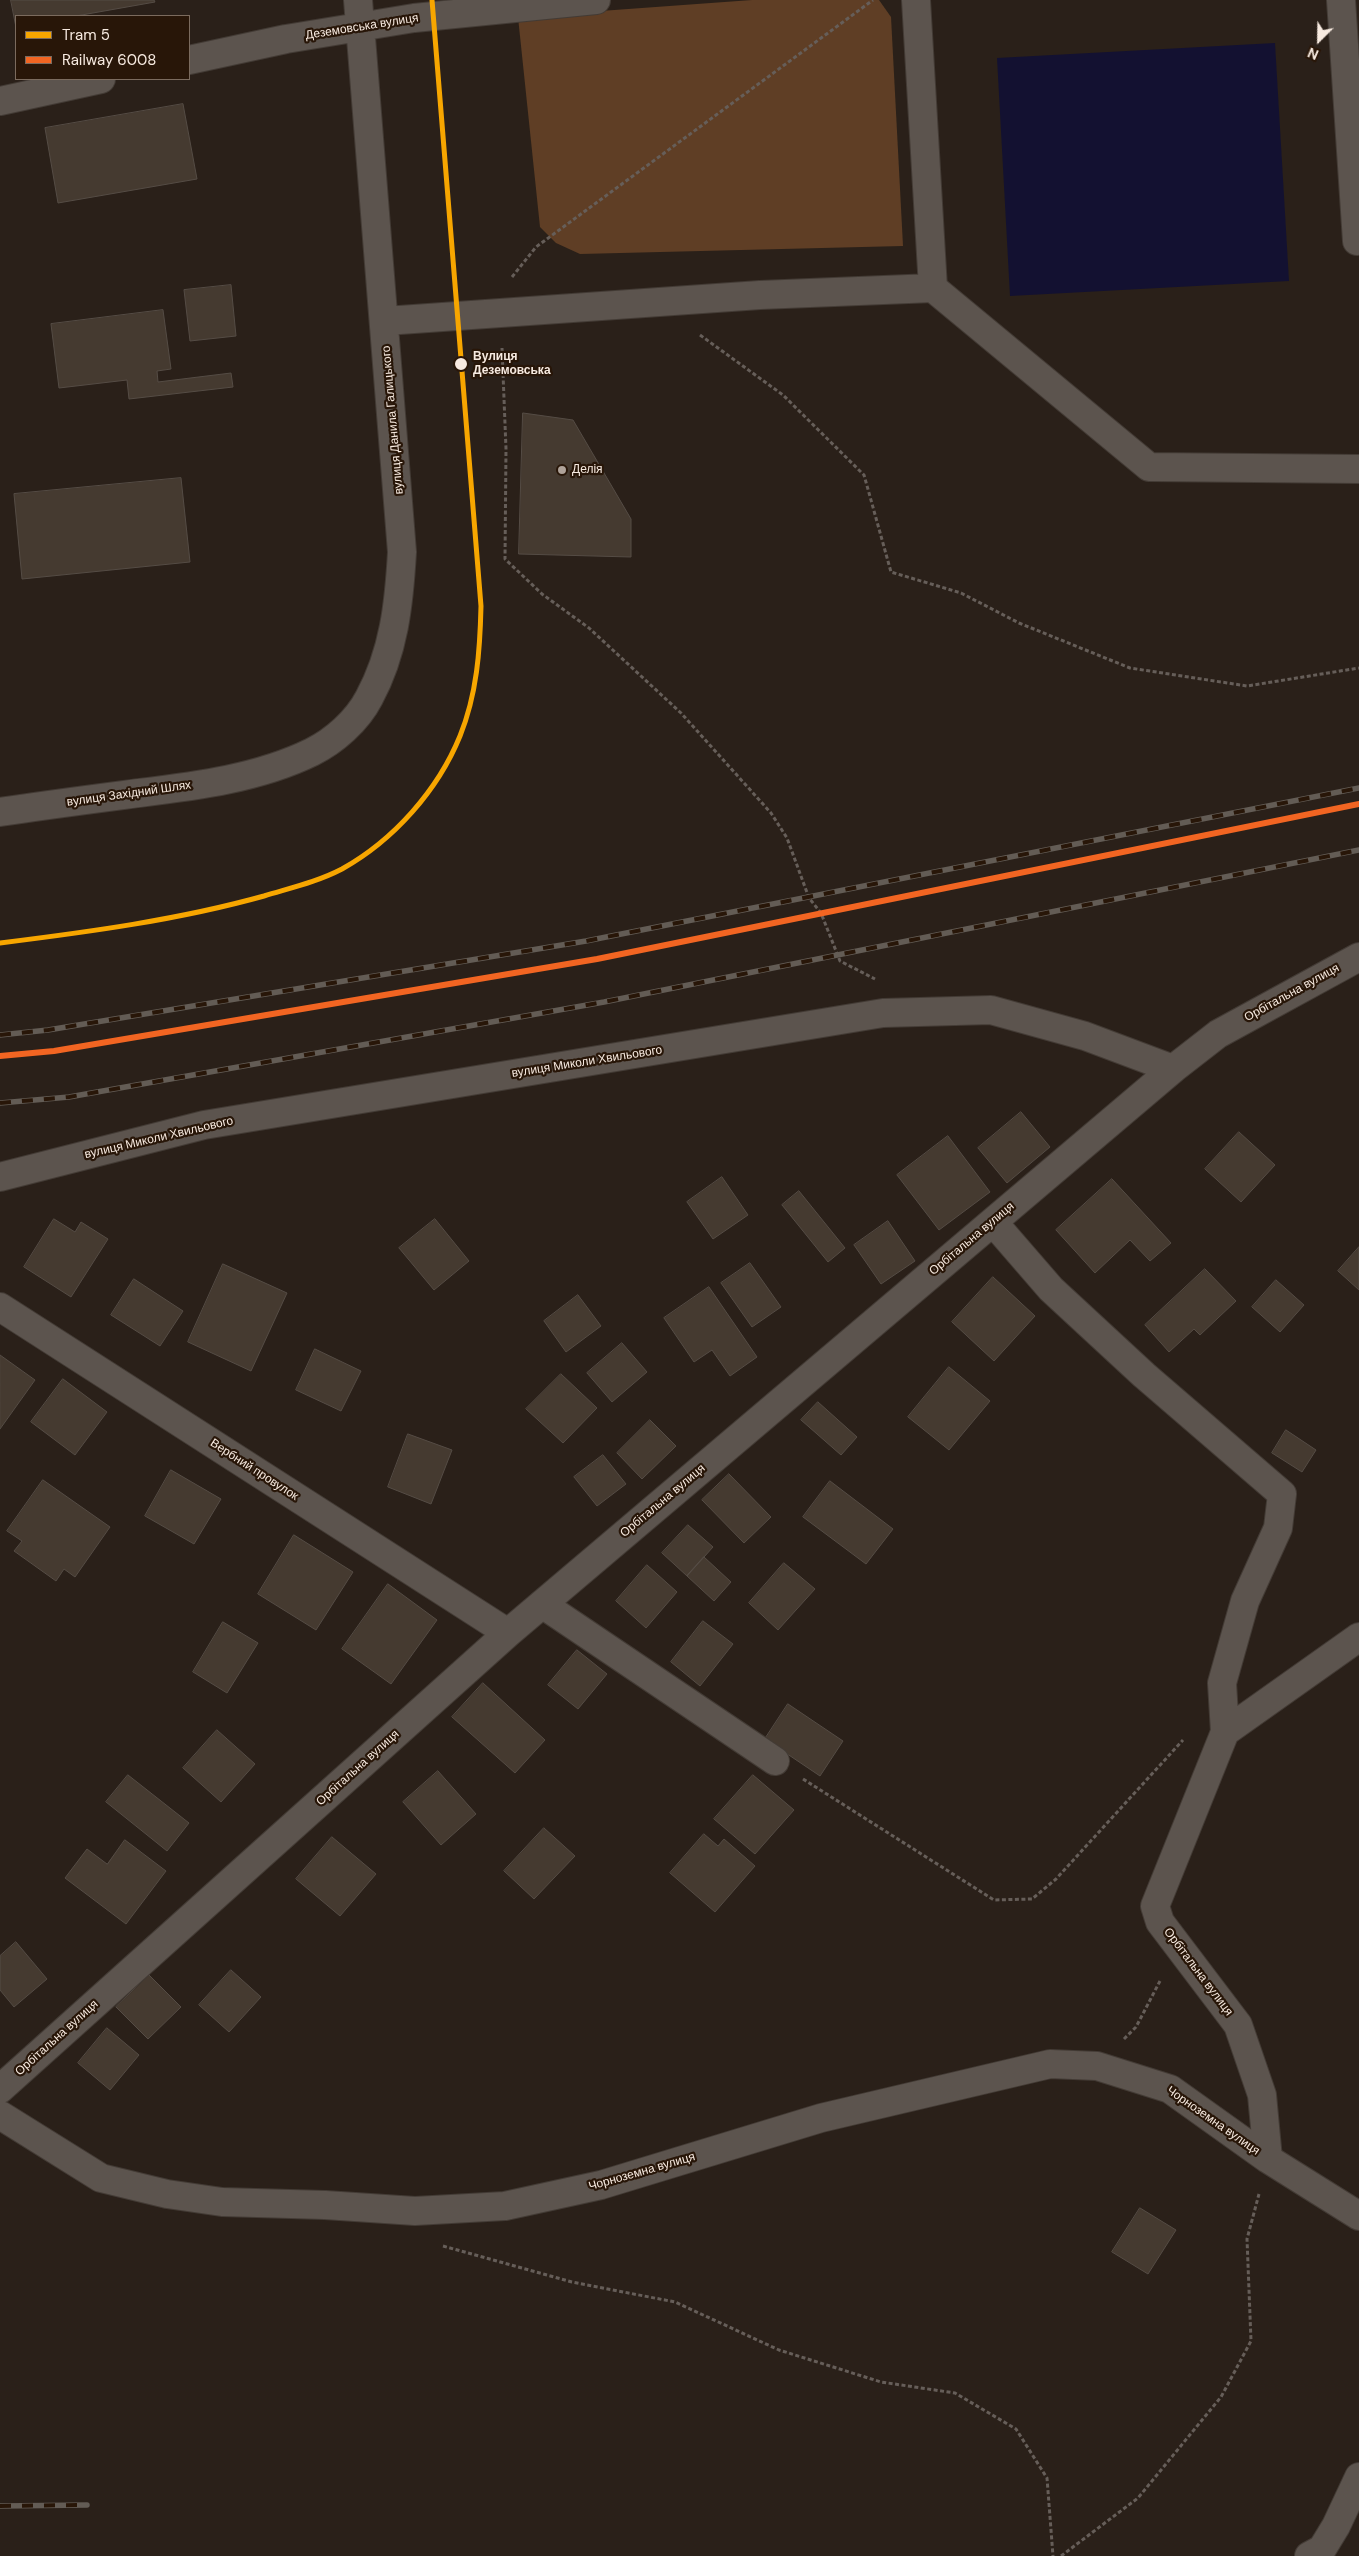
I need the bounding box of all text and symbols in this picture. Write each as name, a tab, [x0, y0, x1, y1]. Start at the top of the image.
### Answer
street label: Деземовська вулиця	[304, 11, 420, 43]
legend	[15, 15, 190, 80]
north arrow	[1294, 15, 1344, 65]
text: Tram 5	[62, 25, 110, 45]
text: N	[1305, 44, 1321, 64]
text: Railway 6008	[62, 50, 156, 70]
street label: вулиця Данила Галицького	[379, 345, 407, 495]
place label: Вулиця Деземовська	[473, 350, 551, 378]
marker: Вулиця Деземовська	[453, 356, 469, 372]
place label: Делія	[572, 463, 603, 477]
marker: Делія	[556, 464, 568, 476]
street label: вулиця Західний Шлях	[66, 778, 192, 810]
street label: Орбітальна вулиця	[1242, 961, 1342, 1025]
street label: вулиця Миколи Хвильового	[511, 1043, 663, 1081]
street label: вулиця Миколи Хвильового	[83, 1114, 235, 1162]
street label: Орбітальна вулиця	[927, 1199, 1017, 1279]
street label: Вербний провулок	[207, 1436, 301, 1504]
street label: Орбітальна вулиця	[618, 1461, 708, 1541]
street label: Орбітальна вулиця	[314, 1727, 402, 1809]
street label: Орбітальна вулиця	[1160, 1925, 1236, 2019]
street label: Орбітальна вулиця	[13, 1997, 101, 2079]
street label: Чорноземна вулиця	[1164, 2083, 1262, 2159]
street label: Чорноземна вулиця	[587, 2150, 697, 2194]

